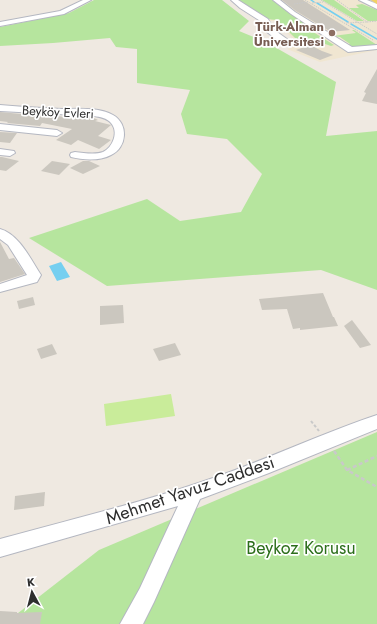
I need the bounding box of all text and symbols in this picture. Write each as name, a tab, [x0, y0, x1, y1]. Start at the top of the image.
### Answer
place label: Türk-Alman Üniversitesi	[254, 17, 324, 51]
marker: Türk-Alman Üniversitesi	[327, 28, 337, 38]
street label: Beyköy Evleri	[22, 101, 94, 123]
street label: Mehmet Yavuz Caddesi	[102, 449, 278, 531]
park label: Beykoz Korusu	[246, 535, 356, 561]
north arrow	[12, 572, 52, 612]
text: K	[26, 574, 36, 590]

